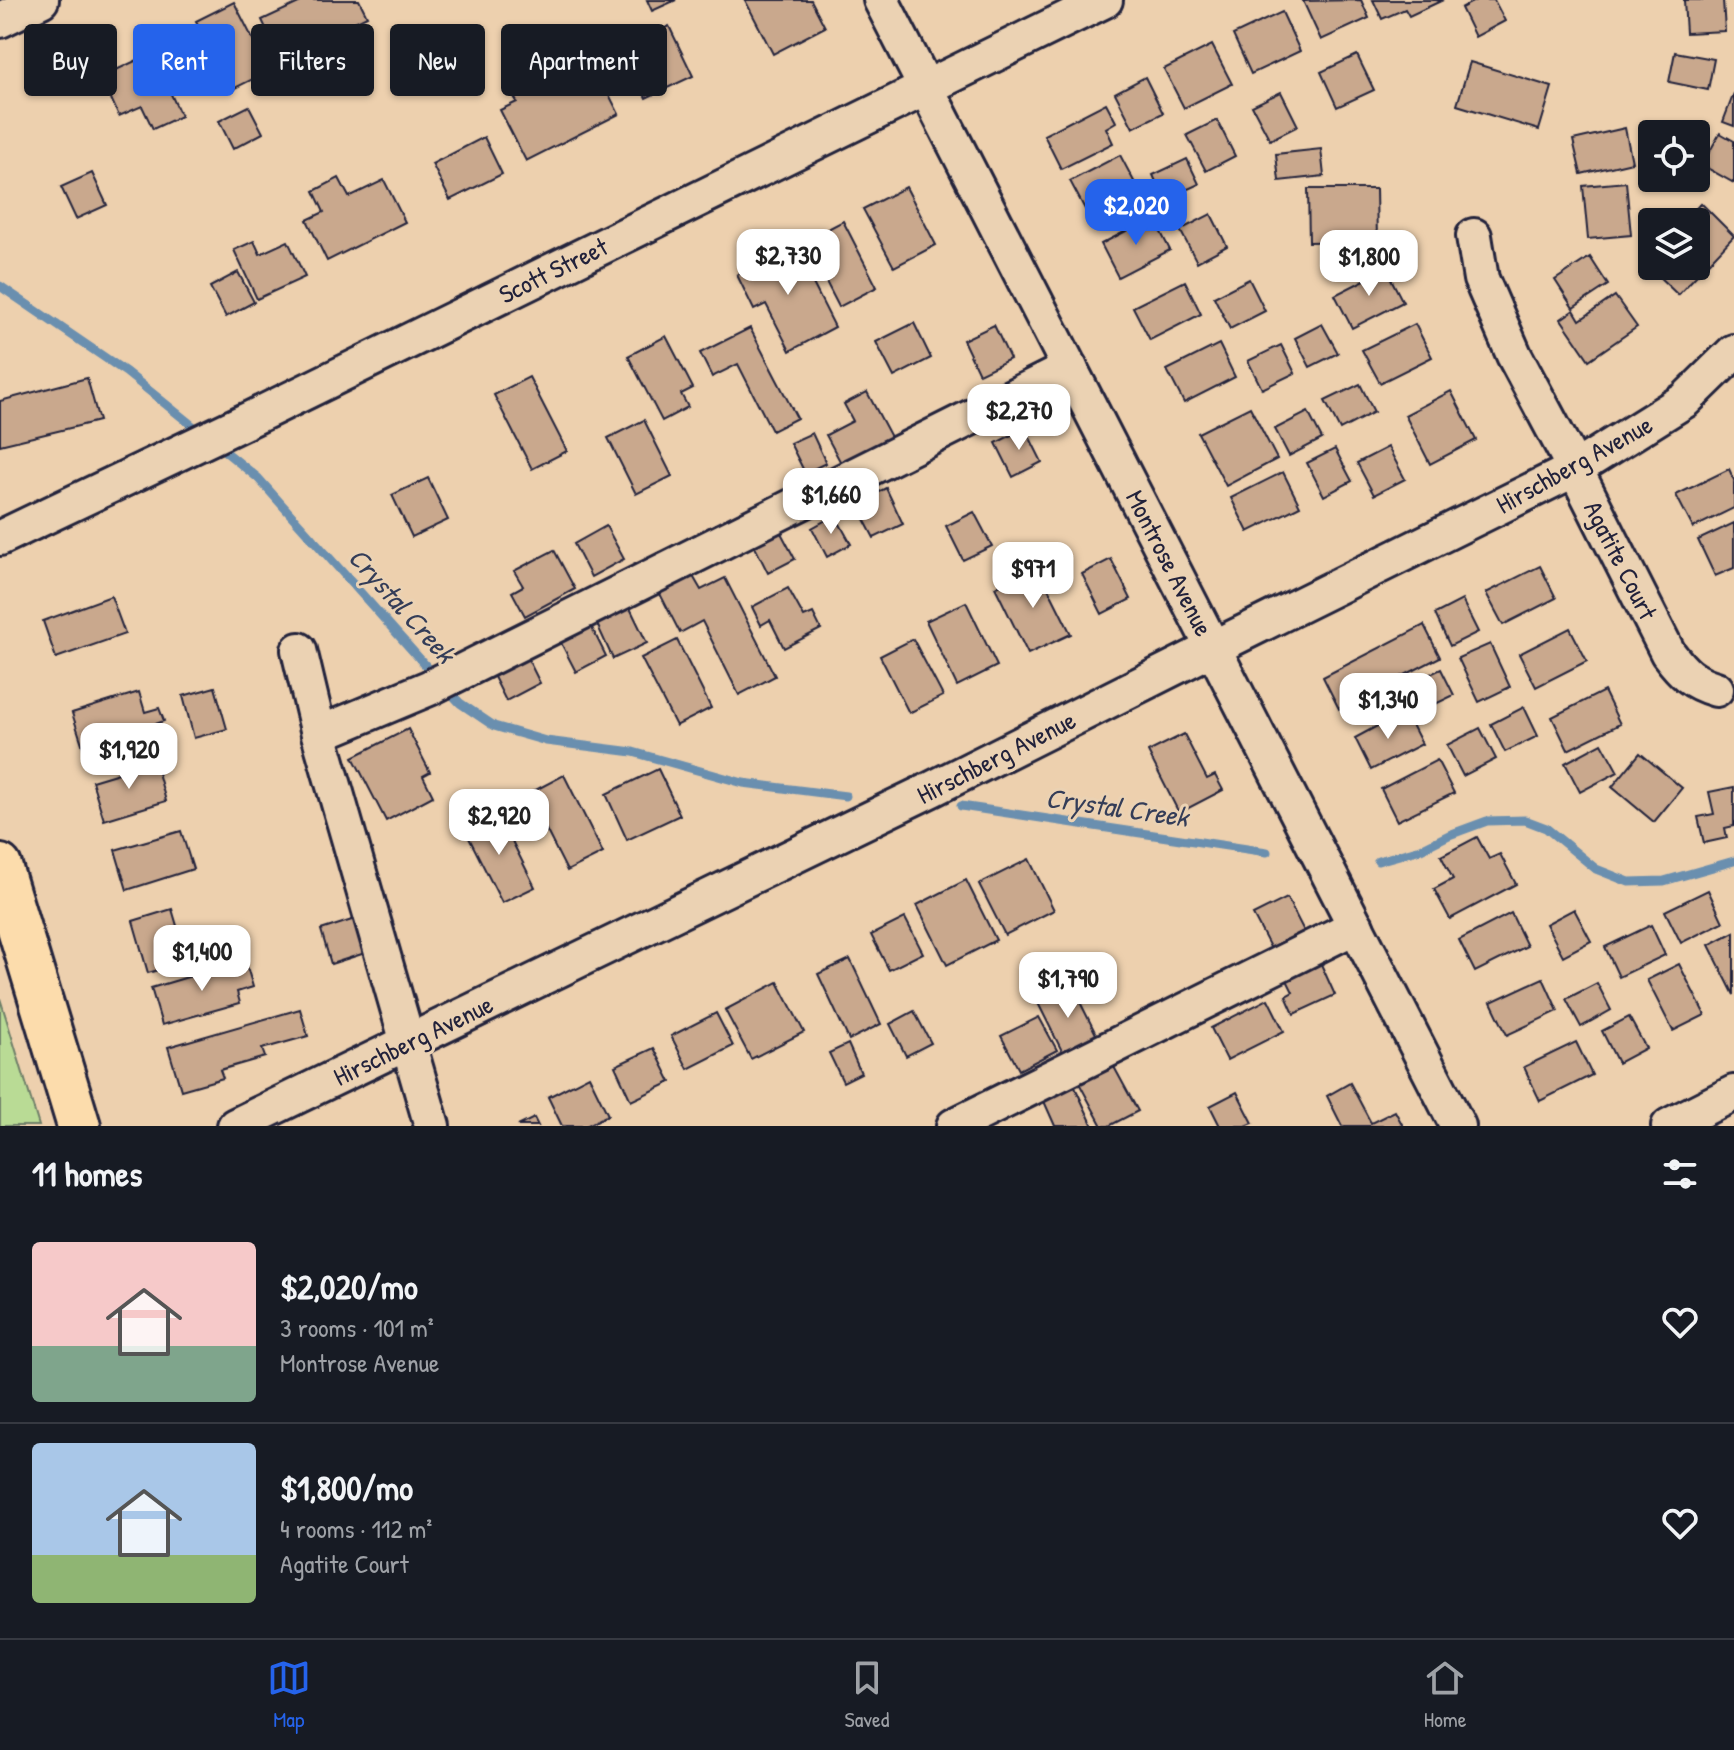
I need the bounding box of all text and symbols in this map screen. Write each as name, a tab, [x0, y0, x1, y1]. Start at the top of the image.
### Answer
chip: Buy	[24, 24, 117, 96]
chip: Rent	[133, 24, 235, 96]
chip: Filters	[251, 24, 374, 96]
chip: New	[390, 24, 485, 96]
chip: Apartment	[501, 24, 667, 96]
map controls	[1638, 120, 1710, 280]
button: locate	[1638, 120, 1710, 192]
pin: $2,020	[1071, 179, 1201, 247]
text: $2,020	[1103, 187, 1169, 222]
button: layers	[1638, 208, 1710, 280]
street label: Scott Street	[493, 228, 614, 311]
pin: $2,730	[723, 229, 853, 297]
pin: $1,800	[1304, 230, 1434, 298]
text: $2,730	[755, 237, 821, 272]
text: $1,800	[1338, 238, 1400, 273]
pin: $2,270	[954, 384, 1084, 452]
text: $2,270	[985, 392, 1053, 427]
street label: Hirschberg Avenue	[1490, 407, 1658, 521]
pin: $1,660	[766, 468, 896, 536]
text: $1,660	[801, 476, 861, 511]
street label: Montrose Avenue	[1118, 484, 1222, 642]
street label: Agatite Court	[1576, 495, 1666, 626]
water label: Crystal Creek	[340, 539, 466, 673]
pin: $971	[986, 542, 1080, 610]
text: $971	[1010, 550, 1056, 585]
pin: $1,340	[1323, 673, 1453, 741]
text: $1,340	[1358, 681, 1418, 716]
street label: Hirschberg Avenue	[911, 702, 1081, 812]
pin: $1,920	[64, 723, 194, 791]
text: $1,920	[98, 731, 160, 766]
water label: Crystal Creek	[1043, 778, 1193, 836]
pin: $2,920	[434, 789, 564, 857]
text: $2,920	[467, 797, 531, 832]
pin: $1,400	[137, 925, 267, 993]
text: $1,400	[172, 933, 232, 968]
pin: $1,790	[1003, 952, 1133, 1020]
text: $1,790	[1037, 960, 1099, 995]
street label: Hirschberg Avenue	[327, 986, 499, 1094]
text: 11 homes	[32, 1151, 142, 1197]
icon: filters	[1658, 1152, 1702, 1196]
text: $2,020/mo	[280, 1264, 418, 1310]
icon: home	[96, 1274, 192, 1370]
icon: heart	[1658, 1300, 1702, 1344]
text: 3 rooms · 101 m²	[280, 1310, 434, 1345]
text: Montrose Avenue	[280, 1345, 439, 1380]
text: $1,800/mo	[280, 1465, 413, 1511]
icon: home	[96, 1475, 192, 1571]
icon: heart	[1658, 1501, 1702, 1545]
text: 4 rooms · 112 m²	[280, 1511, 432, 1546]
text: Agatite Court	[280, 1546, 409, 1581]
tab: Map	[267, 1656, 311, 1734]
tab: Saved	[845, 1656, 889, 1734]
tab: Home	[1423, 1656, 1467, 1734]

